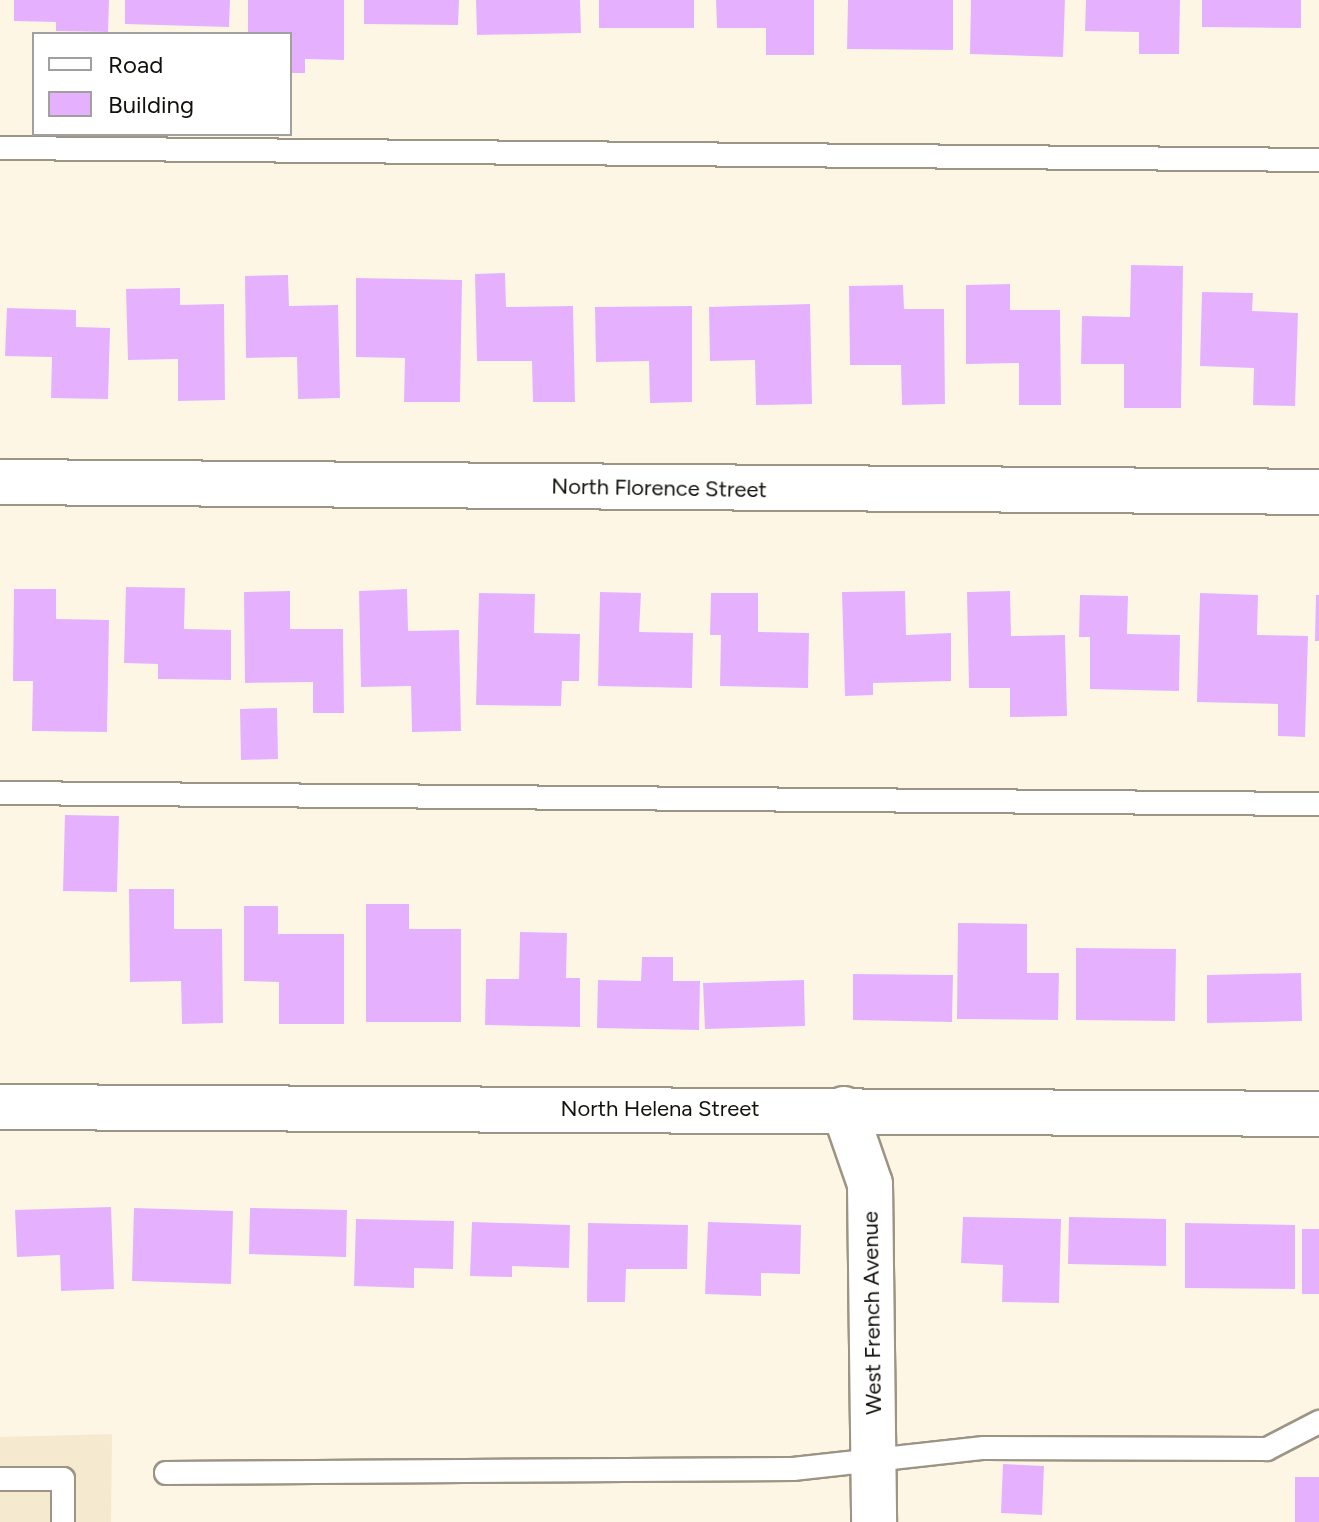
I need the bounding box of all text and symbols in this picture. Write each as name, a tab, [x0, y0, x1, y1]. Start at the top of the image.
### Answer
legend	[32, 32, 292, 136]
text: Road	[108, 50, 163, 79]
text: Building	[108, 90, 194, 119]
street label: North Florence Street	[551, 473, 767, 503]
street label: North Helena Street	[560, 1096, 760, 1122]
street label: West French Avenue	[857, 1211, 887, 1415]

